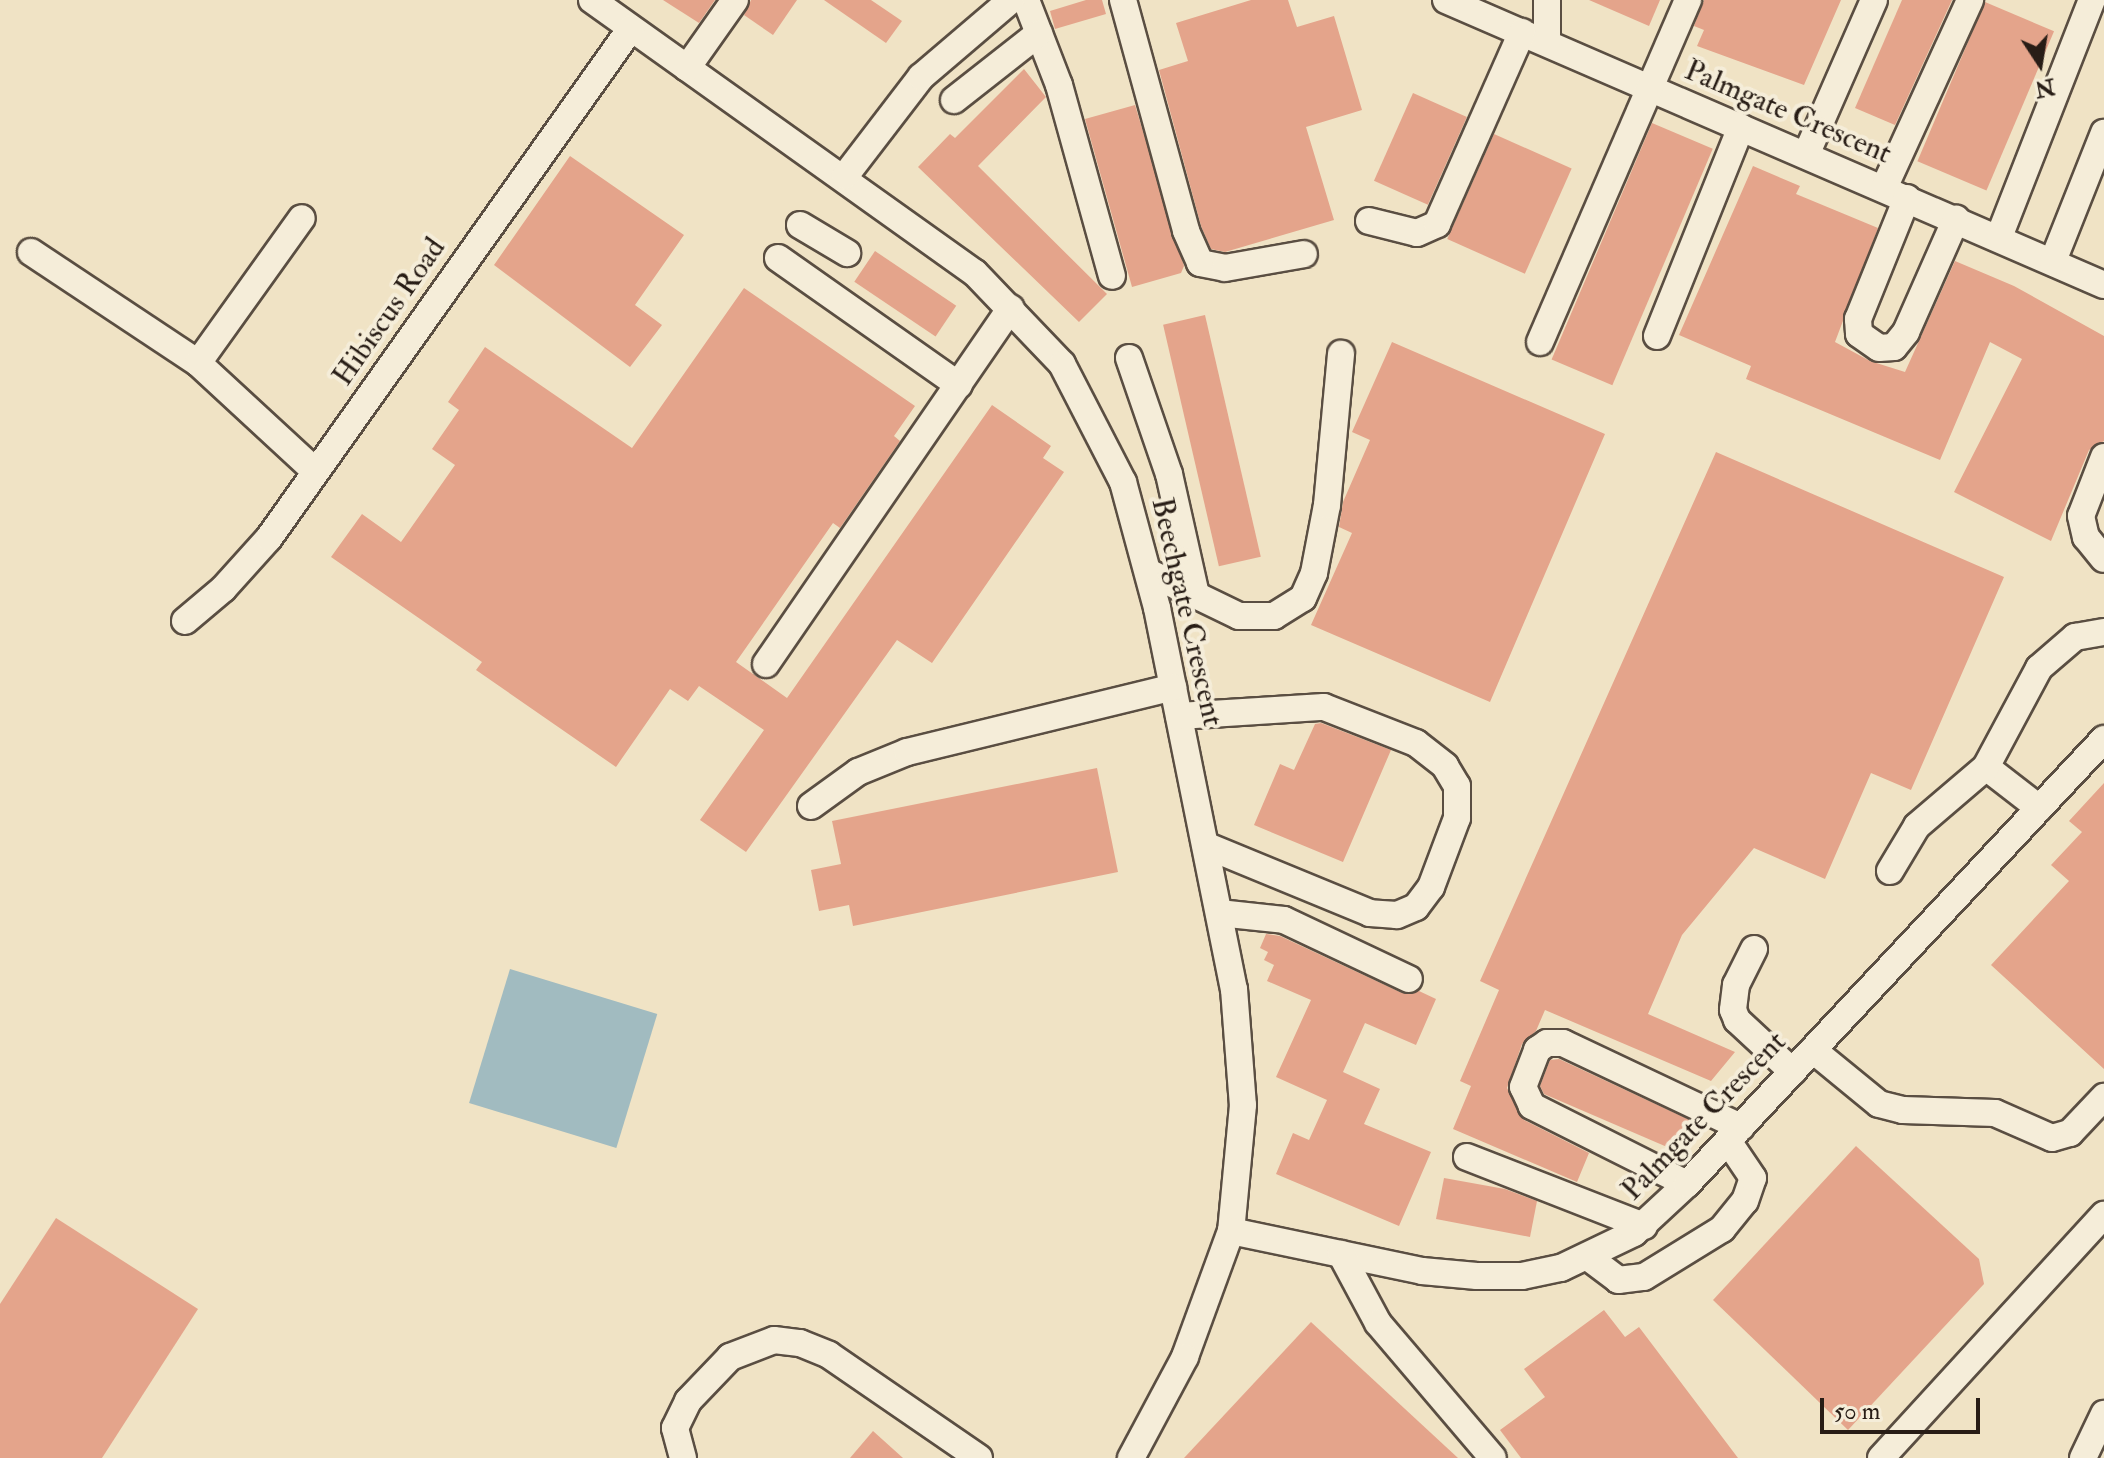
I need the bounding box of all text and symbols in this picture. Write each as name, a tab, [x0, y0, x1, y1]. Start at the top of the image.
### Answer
north arrow	[2000, 24, 2080, 104]
street label: Palmgate Crescent	[1679, 52, 1897, 172]
text: N	[2032, 72, 2058, 103]
street label: Hibiscus Road	[325, 231, 453, 393]
street label: Beechgate Crescent	[1143, 494, 1231, 730]
street label: Palmgate Crescent	[1614, 1024, 1794, 1208]
scale bar	[1824, 1382, 1984, 1432]
text: 50 m	[1834, 1396, 1880, 1427]

